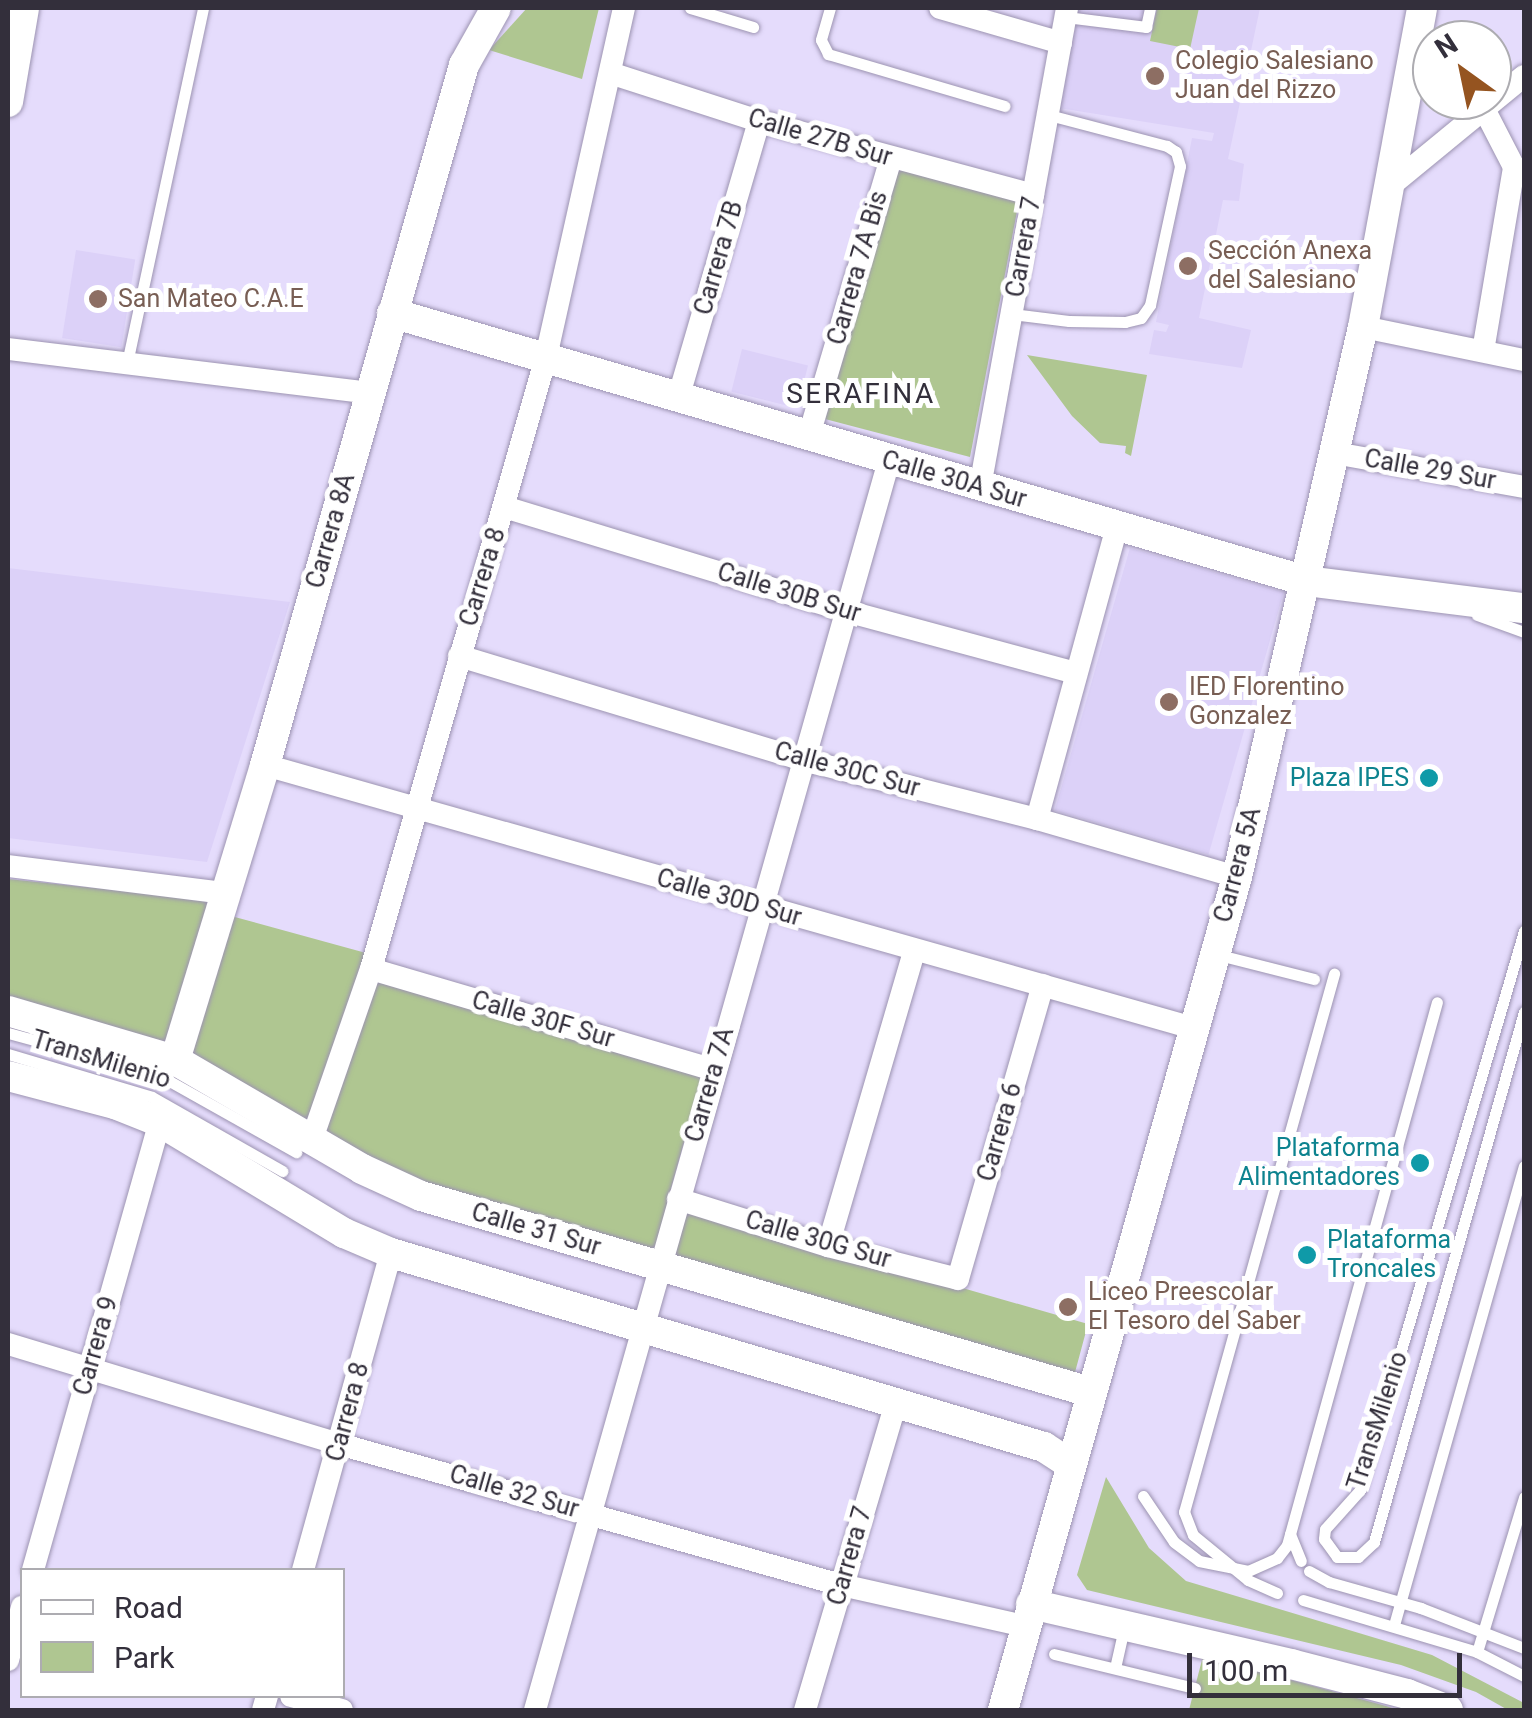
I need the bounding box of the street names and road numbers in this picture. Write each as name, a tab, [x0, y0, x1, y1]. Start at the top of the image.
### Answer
street label: Calle 27B Sur	[745, 103, 895, 173]
street label: Carrera 7A Bis	[822, 188, 894, 348]
street label: Carrera 7	[1000, 194, 1048, 300]
street label: Carrera 7B	[688, 198, 750, 318]
street label: Calle 29 Sur	[1362, 444, 1498, 496]
street label: Calle 30A Sur	[878, 445, 1030, 515]
street label: Carrera 8A	[300, 470, 362, 592]
street label: Carrera 8	[454, 524, 512, 630]
street label: Calle 30B Sur	[714, 557, 864, 629]
street label: Calle 30C Sur	[771, 736, 923, 804]
street label: Carrera 5A	[1208, 804, 1268, 926]
street label: Calle 30D Sur	[653, 863, 805, 933]
street label: Calle 30F Sur	[468, 985, 618, 1055]
street label: Carrera 7A	[679, 1024, 741, 1146]
street label: TransMilenio	[28, 1025, 174, 1095]
street label: Carrera 6	[972, 1079, 1028, 1185]
street label: Calle 31 Sur	[468, 1197, 604, 1263]
street label: Calle 30G Sur	[742, 1205, 894, 1275]
street label: Carrera 9	[68, 1293, 124, 1399]
street label: TransMilenio	[1342, 1348, 1414, 1494]
street label: Carrera 8	[320, 1359, 376, 1465]
street label: Calle 32 Sur	[446, 1459, 582, 1525]
street label: Carrera 7	[822, 1503, 878, 1609]

